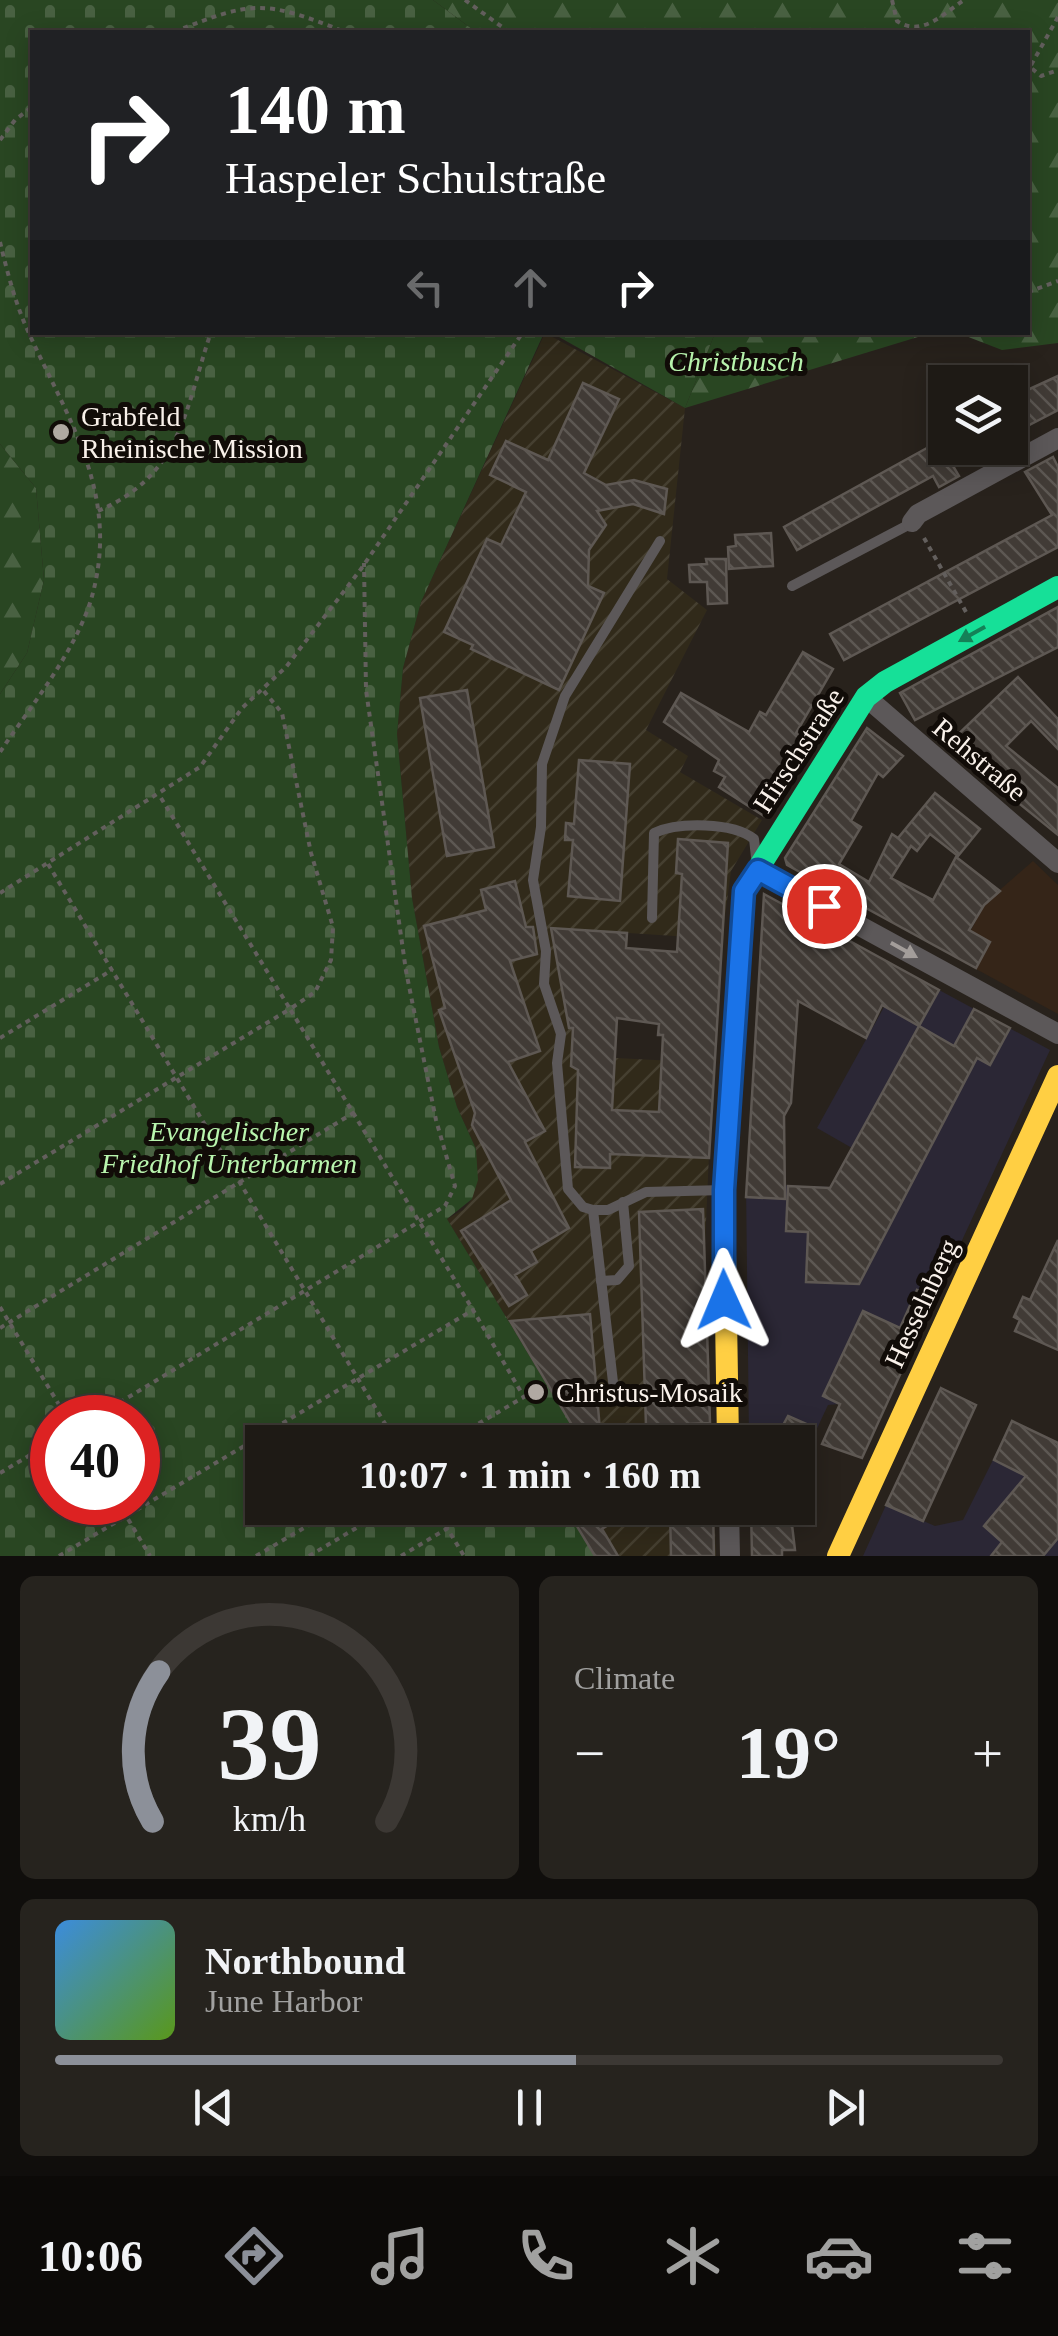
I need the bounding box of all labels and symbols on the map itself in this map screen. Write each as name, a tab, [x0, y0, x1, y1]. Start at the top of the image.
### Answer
park label: Christbusch	[668, 346, 804, 377]
place label: Grabfeld Rheinische Mission	[81, 401, 303, 464]
marker: Grabfeld Rheinische Mission	[50, 421, 72, 443]
one-way arrow	[958, 625, 987, 642]
street label: Hirschstraße	[747, 682, 850, 818]
street label: Rehstraße	[927, 712, 1033, 807]
pin	[782, 864, 867, 949]
one-way arrow	[890, 941, 919, 958]
park label: Evangelischer Friedhof Unterbarmen	[100, 1116, 357, 1179]
street label: Hesselnberg	[878, 1234, 965, 1372]
position arrow	[672, 1248, 776, 1352]
place label: Christus-Mosaik	[556, 1377, 743, 1408]
marker: Christus-Mosaik	[525, 1381, 547, 1403]
speed limit sign: 40	[30, 1395, 160, 1525]

